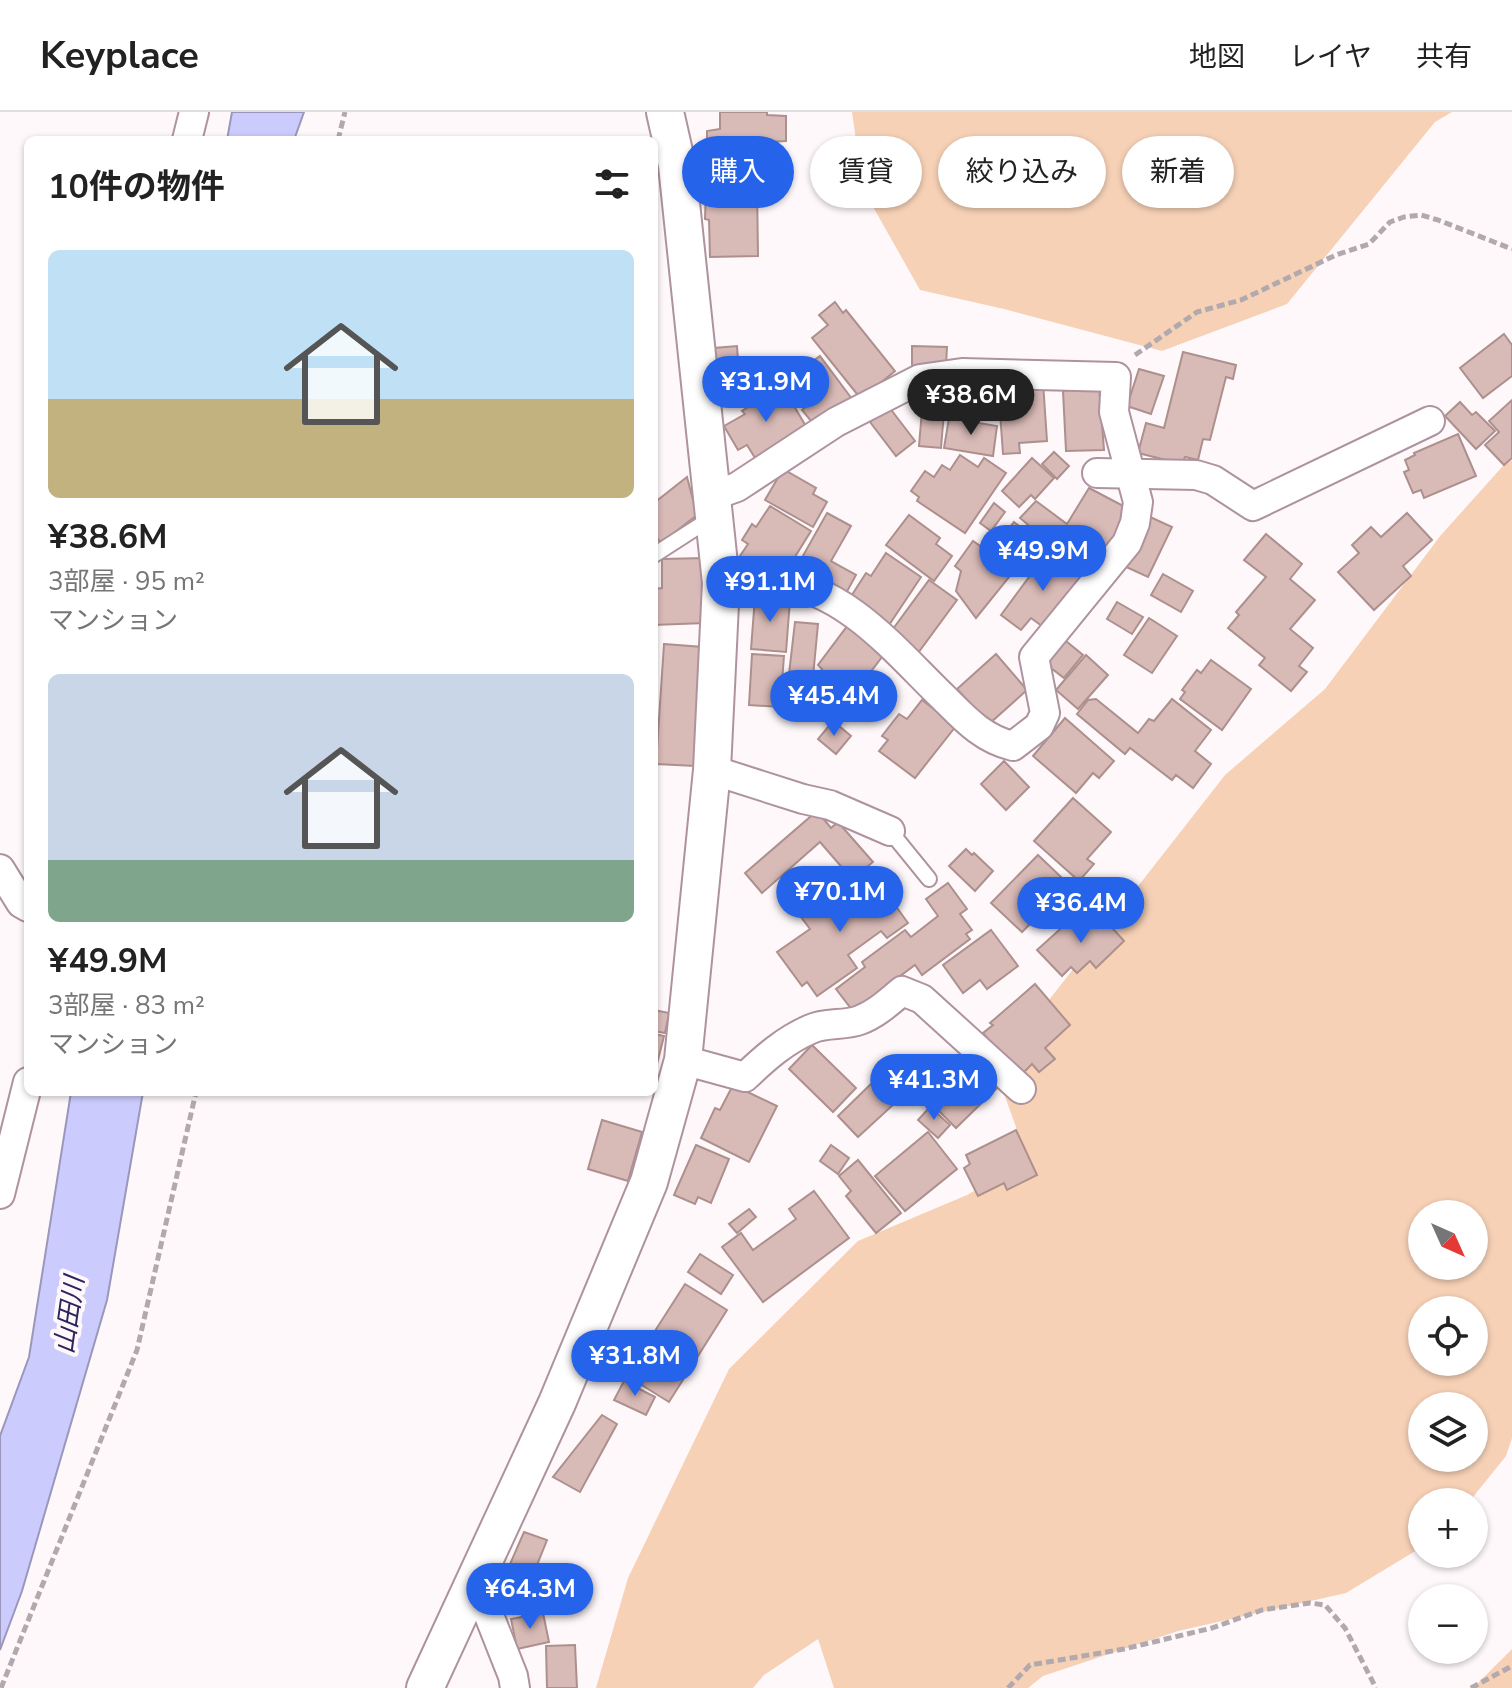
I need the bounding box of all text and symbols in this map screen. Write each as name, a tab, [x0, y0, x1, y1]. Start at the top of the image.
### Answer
text: Keyplace	[40, 30, 199, 81]
text: 地図	[1189, 38, 1245, 76]
text: レイヤ	[1289, 38, 1372, 76]
text: 共有	[1416, 38, 1472, 76]
chip: 購入	[682, 136, 794, 208]
chip: 賃貸	[810, 136, 922, 208]
chip: 絞り込み	[938, 136, 1106, 208]
chip: 新着	[1122, 136, 1234, 208]
icon: filters	[590, 162, 634, 206]
text: 10件の物件	[48, 164, 225, 210]
icon: home	[269, 302, 413, 446]
pin: ¥31.9M	[701, 356, 831, 424]
text: ¥31.9M	[720, 364, 812, 399]
pin: ¥38.6M	[906, 369, 1036, 437]
text: ¥38.6M	[925, 377, 1017, 412]
text: ¥38.6M	[48, 514, 168, 560]
pin: ¥49.9M	[978, 525, 1108, 593]
text: ¥49.9M	[997, 533, 1089, 568]
pin: ¥91.1M	[705, 556, 835, 624]
text: 3部屋 · 95 m²	[48, 564, 205, 599]
text: ¥91.1M	[724, 564, 816, 599]
text: マンション	[48, 603, 178, 638]
pin: ¥45.4M	[769, 670, 899, 738]
text: ¥45.4M	[788, 678, 880, 713]
icon: home	[269, 726, 413, 870]
pin: ¥70.1M	[775, 866, 905, 934]
text: ¥70.1M	[794, 874, 886, 909]
pin: ¥36.4M	[1016, 877, 1146, 945]
text: ¥36.4M	[1035, 885, 1127, 920]
text: ¥49.9M	[48, 938, 168, 984]
text: 3部屋 · 83 m²	[48, 988, 205, 1023]
text: マンション	[48, 1027, 178, 1062]
pin: ¥41.3M	[869, 1054, 999, 1122]
text: ¥41.3M	[888, 1062, 980, 1097]
north arrow	[1408, 1200, 1488, 1280]
map controls	[1408, 1200, 1488, 1664]
water label: 山田川	[47, 1271, 93, 1356]
button: locate	[1408, 1296, 1488, 1376]
pin: ¥31.8M	[570, 1330, 700, 1398]
text: ¥31.8M	[589, 1338, 681, 1373]
button: layers	[1408, 1392, 1488, 1472]
button: +	[1408, 1488, 1488, 1568]
pin: ¥64.3M	[465, 1563, 595, 1631]
text: ¥64.3M	[484, 1571, 576, 1606]
button: −	[1408, 1584, 1488, 1664]

